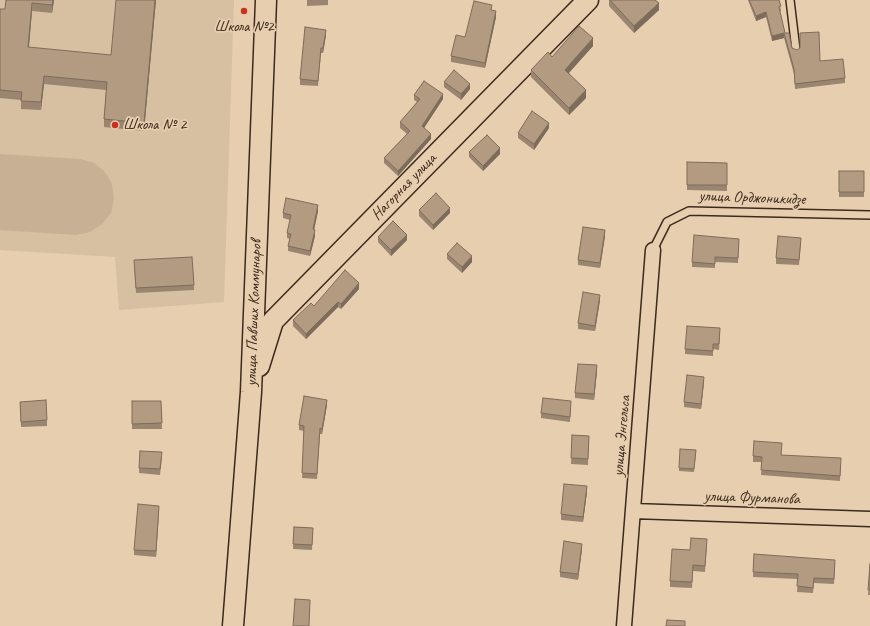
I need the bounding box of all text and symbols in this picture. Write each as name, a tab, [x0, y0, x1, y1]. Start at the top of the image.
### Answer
marker: Школа №2	[239, 6, 249, 16]
place label: Школа №2	[214, 17, 274, 37]
place label: Школа № 2	[123, 115, 186, 135]
marker: Школа № 2	[110, 120, 120, 130]
street label: Нагорная улица	[367, 149, 441, 225]
street label: улица Орджоникидзе	[698, 187, 806, 209]
street label: улица Павших Коммунаров	[242, 239, 266, 387]
street label: улица Энгельса	[609, 395, 635, 477]
street label: улица Фурманова	[704, 487, 800, 509]

